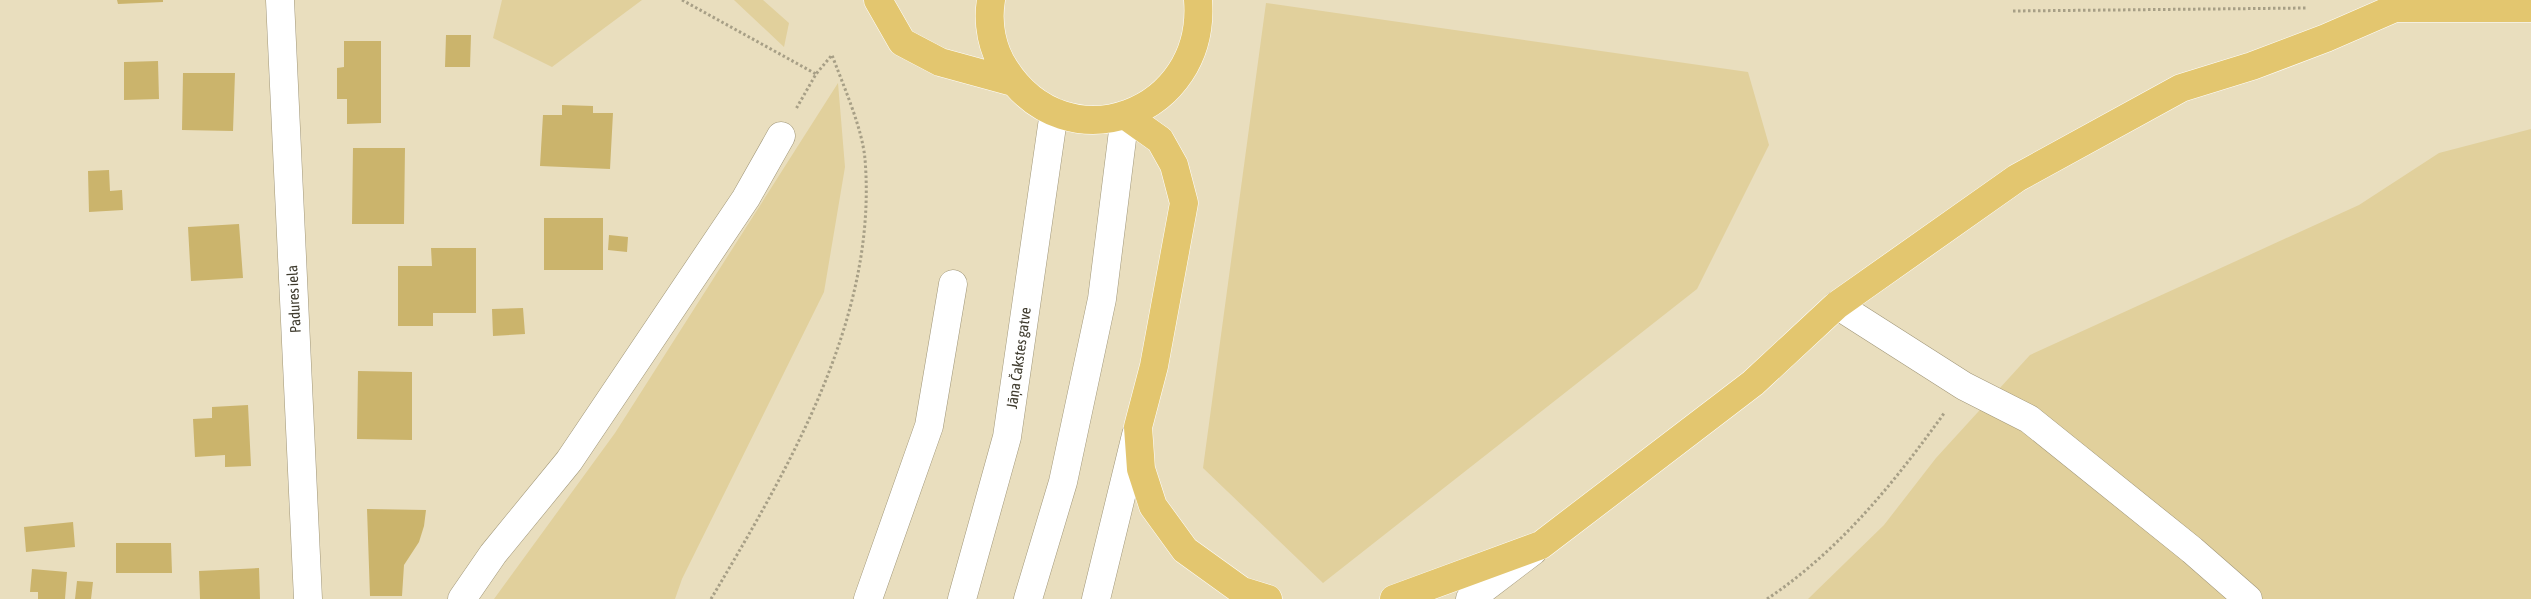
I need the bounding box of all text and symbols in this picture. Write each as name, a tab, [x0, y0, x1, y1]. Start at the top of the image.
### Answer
street label: Padures iela	[283, 265, 304, 334]
street label: Jāņa Čakstes gatve	[1003, 306, 1034, 410]

